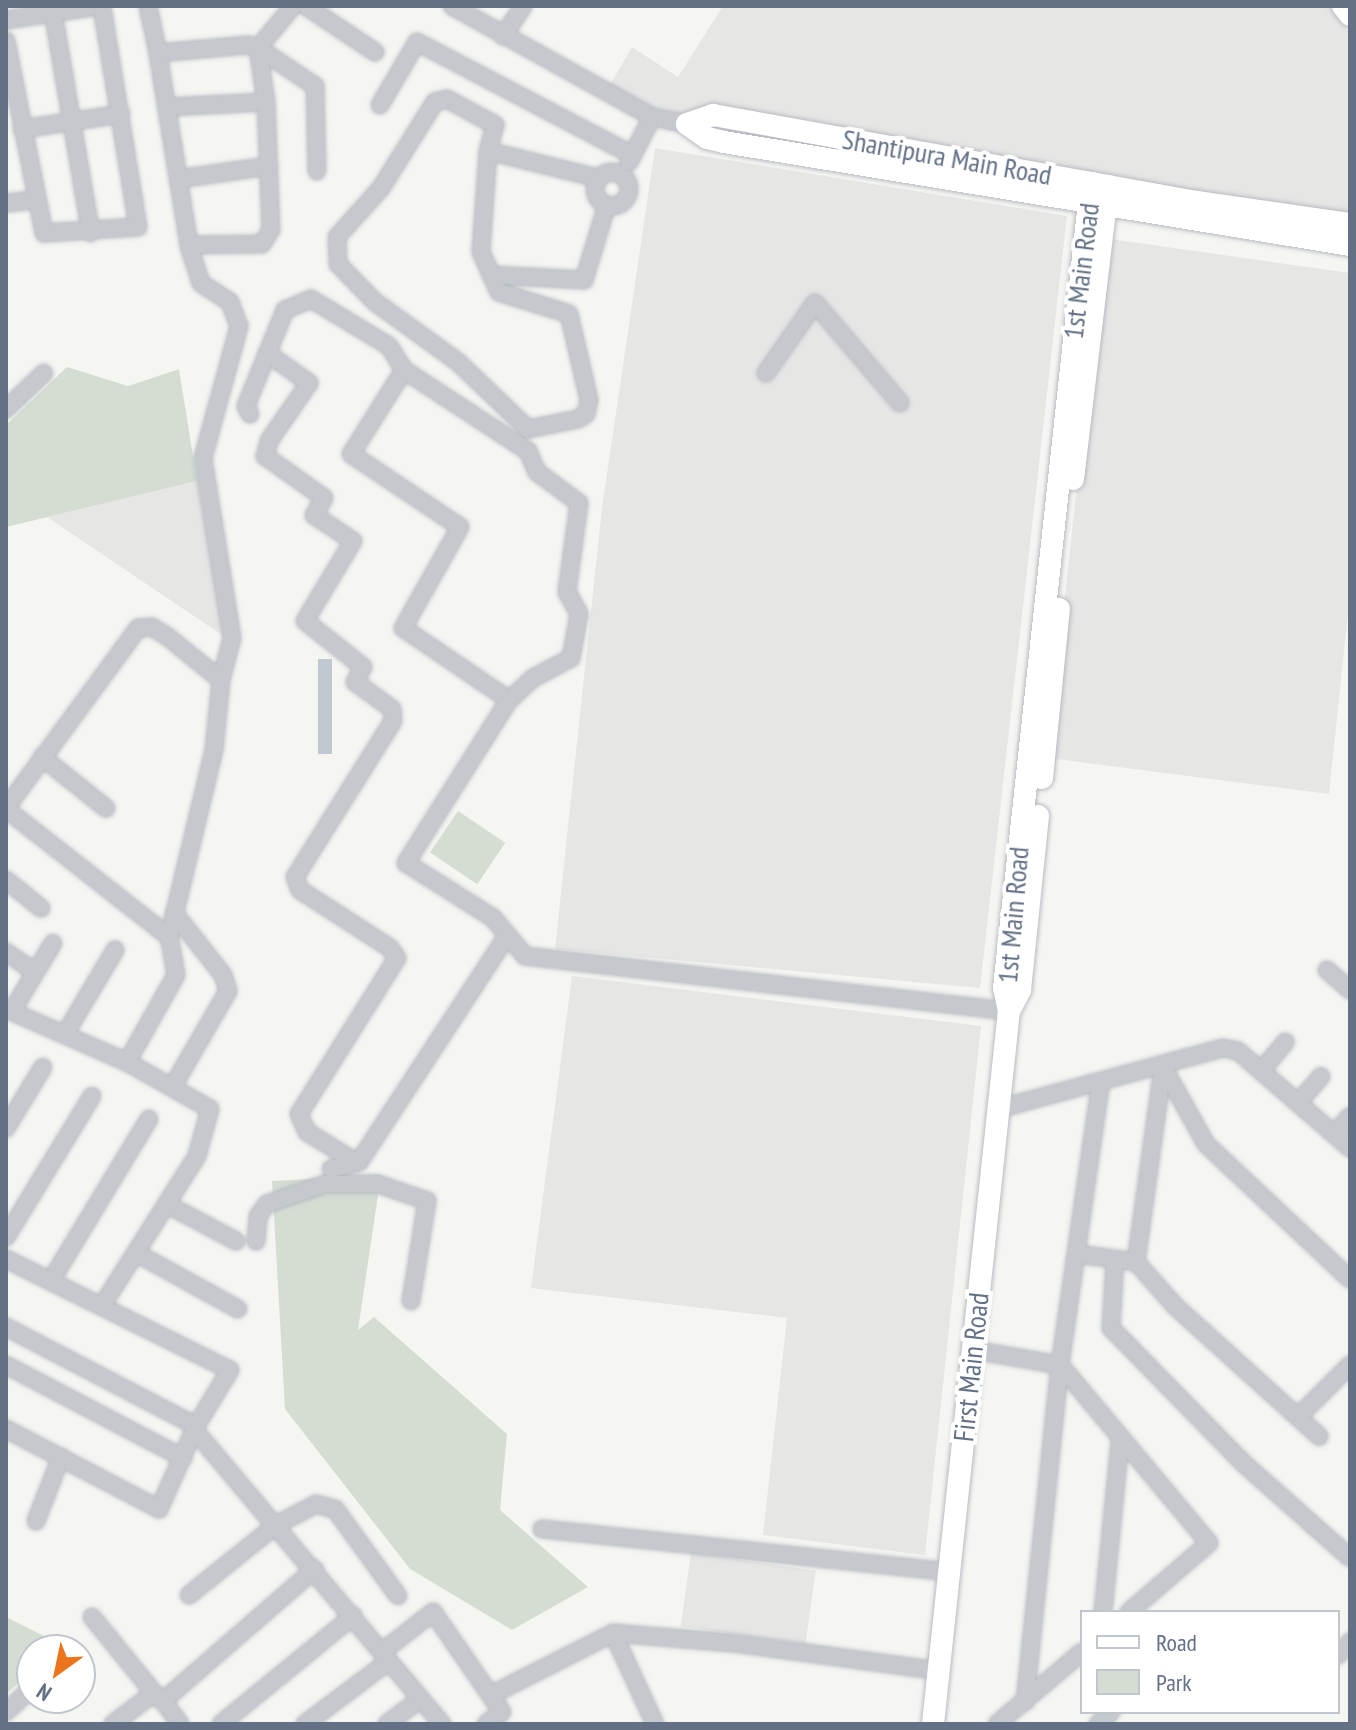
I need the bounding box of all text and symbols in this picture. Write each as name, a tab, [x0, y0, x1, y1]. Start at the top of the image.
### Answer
street label: Shantipura Main Road	[840, 122, 1054, 192]
street label: 1st Main Road	[1056, 201, 1106, 341]
street label: 1st Main Road	[990, 845, 1036, 985]
street label: First Main Road	[946, 1291, 996, 1443]
legend	[1080, 1610, 1340, 1714]
text: Road	[1156, 1627, 1197, 1658]
north arrow	[16, 1634, 96, 1714]
text: Park	[1156, 1667, 1192, 1698]
text: N	[31, 1677, 57, 1707]

